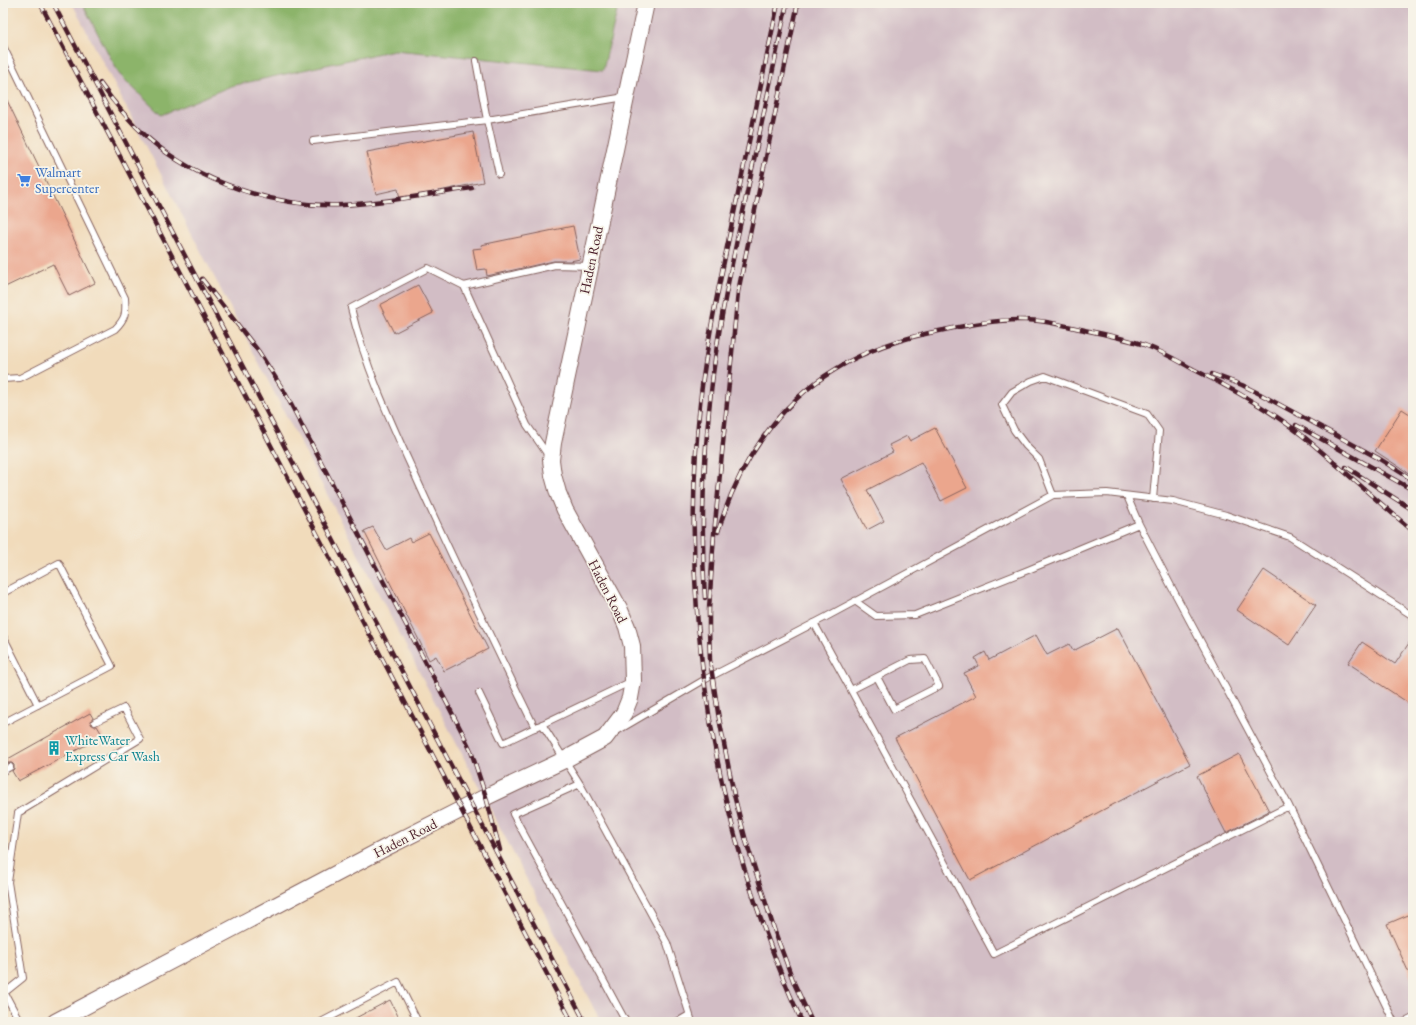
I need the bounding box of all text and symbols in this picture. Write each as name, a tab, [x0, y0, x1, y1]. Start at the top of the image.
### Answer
place label: Walmart Supercenter	[35, 163, 99, 197]
supermarket icon: Walmart Supercenter	[16, 172, 32, 188]
street label: Haden Road	[575, 224, 607, 296]
street label: Haden Road	[584, 556, 632, 627]
place label: WhiteWater Express Car Wash	[65, 731, 160, 765]
building icon: WhiteWater Express Car Wash	[46, 740, 62, 756]
street label: Haden Road	[370, 814, 441, 862]

